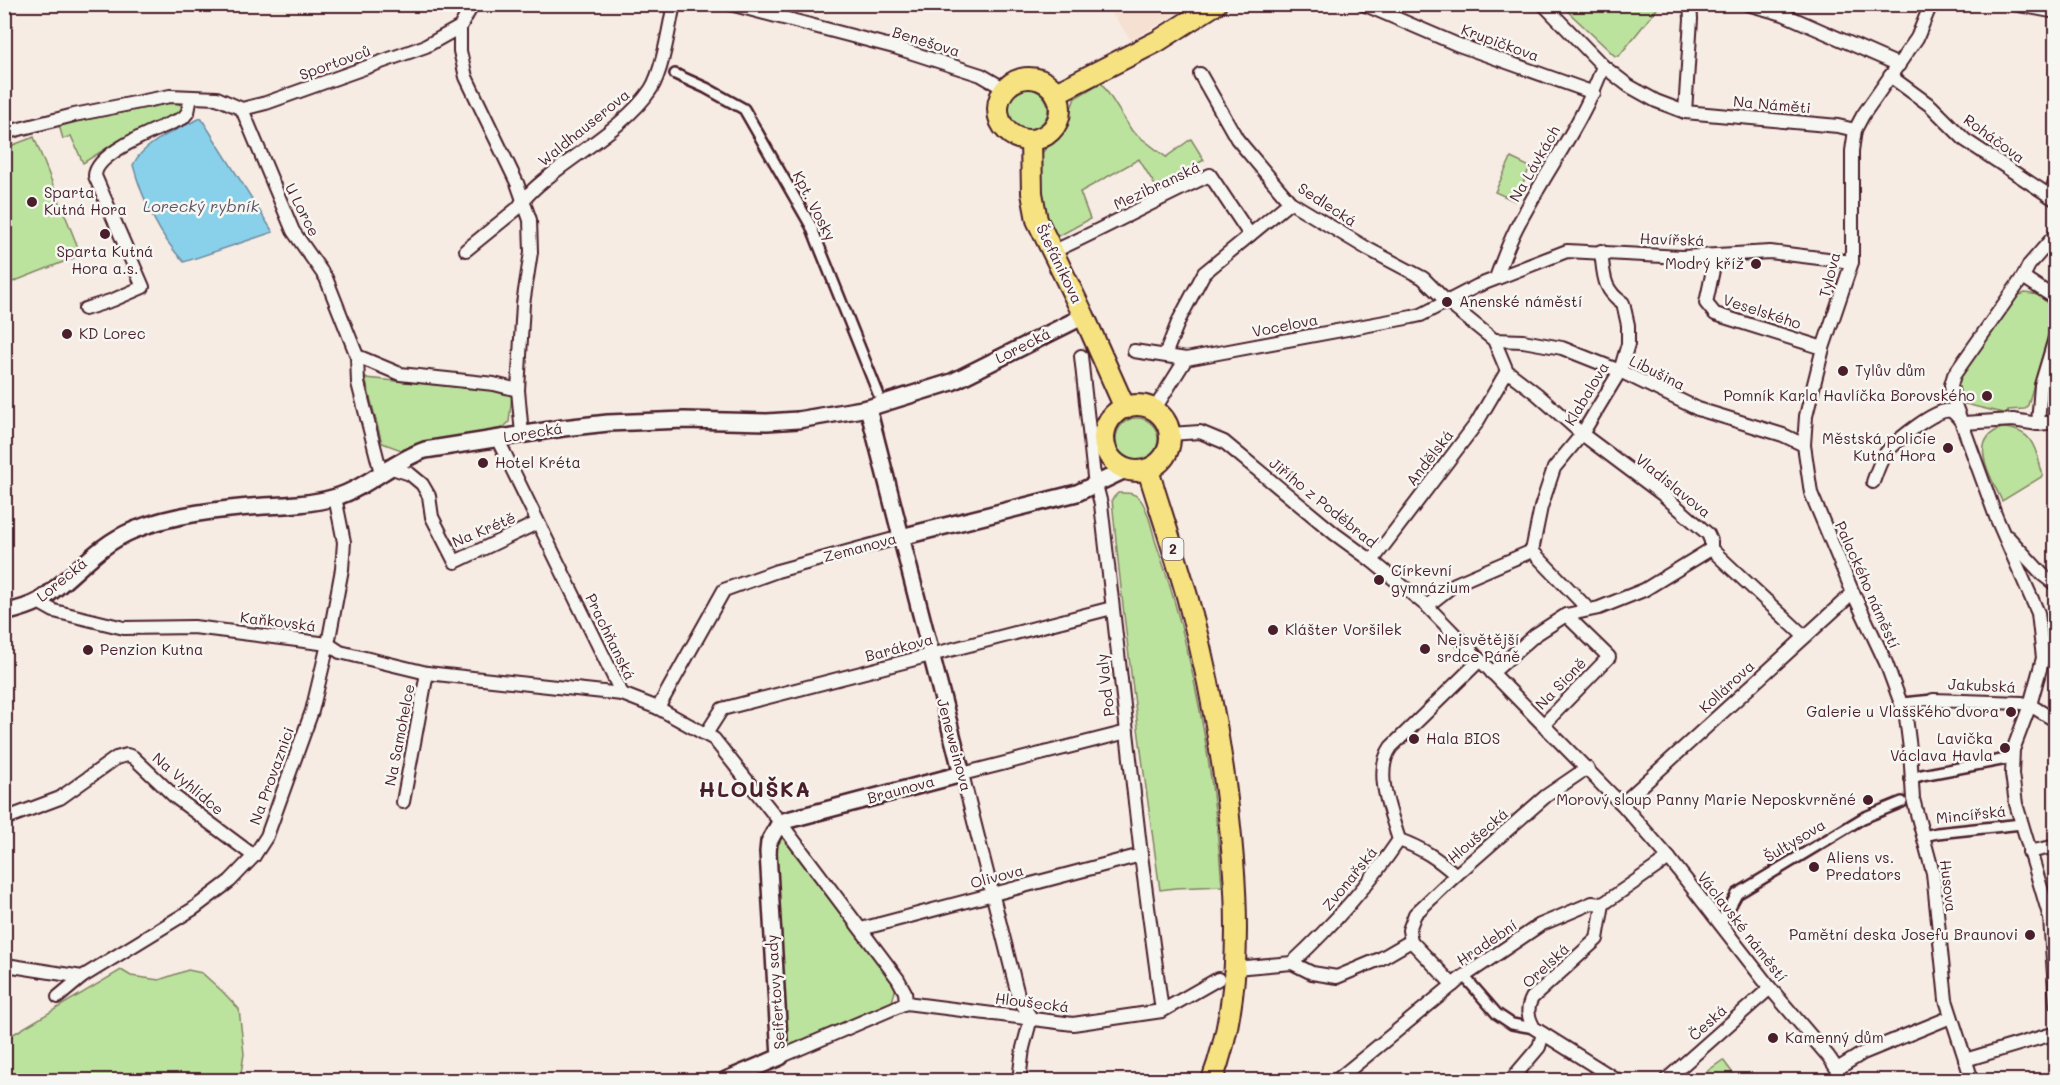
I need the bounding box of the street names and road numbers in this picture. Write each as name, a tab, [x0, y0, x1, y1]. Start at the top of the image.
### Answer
street label: Krupičkova	[1459, 19, 1542, 65]
street label: Benešova	[890, 21, 963, 61]
street label: Sportovců	[296, 40, 373, 84]
street label: Waldhauserova	[534, 84, 633, 170]
street label: Na Náměti	[1732, 91, 1812, 117]
street label: Roháčova	[1960, 109, 2029, 167]
street label: Na Lávkách	[1504, 122, 1564, 205]
street label: Mezibranská	[1110, 156, 1203, 214]
street label: Kpt. Vosky	[789, 167, 841, 244]
street label: Sedlecká	[1294, 178, 1361, 231]
street label: U Lorce	[281, 180, 325, 240]
street label: Štefánikova	[1032, 221, 1088, 307]
street label: Havířská	[1639, 228, 1705, 250]
street label: Tylova	[1814, 250, 1844, 300]
street label: Veselského	[1721, 289, 1804, 333]
street label: Vocelova	[1250, 309, 1319, 341]
street label: Lorecká	[991, 323, 1054, 368]
street label: Libušina	[1626, 350, 1689, 394]
street label: Klabalova	[1559, 358, 1613, 429]
street label: Lorecká	[502, 417, 564, 447]
street label: Andělská	[1401, 425, 1457, 489]
street label: Vladislavova	[1632, 449, 1715, 522]
street label: Jiřího z Poděbrad	[1266, 453, 1382, 552]
street label: Na Krétě	[449, 507, 518, 551]
street label: Palackého náměstí	[1831, 518, 1905, 652]
street label: Zemanova	[821, 528, 899, 566]
road number: 2	[1162, 538, 1184, 560]
street label: Lorecká	[32, 553, 91, 606]
street label: Prachňanská	[581, 590, 640, 683]
street label: Kaňkovská	[239, 606, 317, 636]
street label: Barákova	[862, 628, 935, 666]
street label: Pod Valy	[1091, 652, 1119, 718]
street label: Na Sioně	[1531, 653, 1590, 714]
street label: Kollárova	[1694, 656, 1758, 717]
street label: Jakubská	[1948, 673, 2016, 697]
street label: Na Samohelce	[379, 682, 419, 788]
street label: Jeneweinova	[933, 696, 977, 793]
street label: Na Provaznici	[244, 724, 298, 827]
street label: Na Vyhlídce	[149, 748, 228, 819]
street label: Braunova	[865, 770, 937, 808]
street label: Mincířská	[1935, 800, 2007, 828]
street label: Hloušecká	[1443, 803, 1512, 867]
street label: Šultysova	[1760, 814, 1829, 866]
street label: Zvonařská	[1317, 842, 1381, 914]
street label: Olivova	[968, 859, 1026, 893]
street label: Husova	[1936, 859, 1962, 913]
street label: Václavské náměstí	[1693, 867, 1792, 986]
street label: Hradební	[1452, 915, 1521, 970]
street label: Seifertovy sady	[761, 934, 789, 1050]
street label: Orelská	[1518, 938, 1573, 992]
street label: Hloušecká	[994, 988, 1070, 1016]
street label: Česká	[1684, 1000, 1731, 1045]

